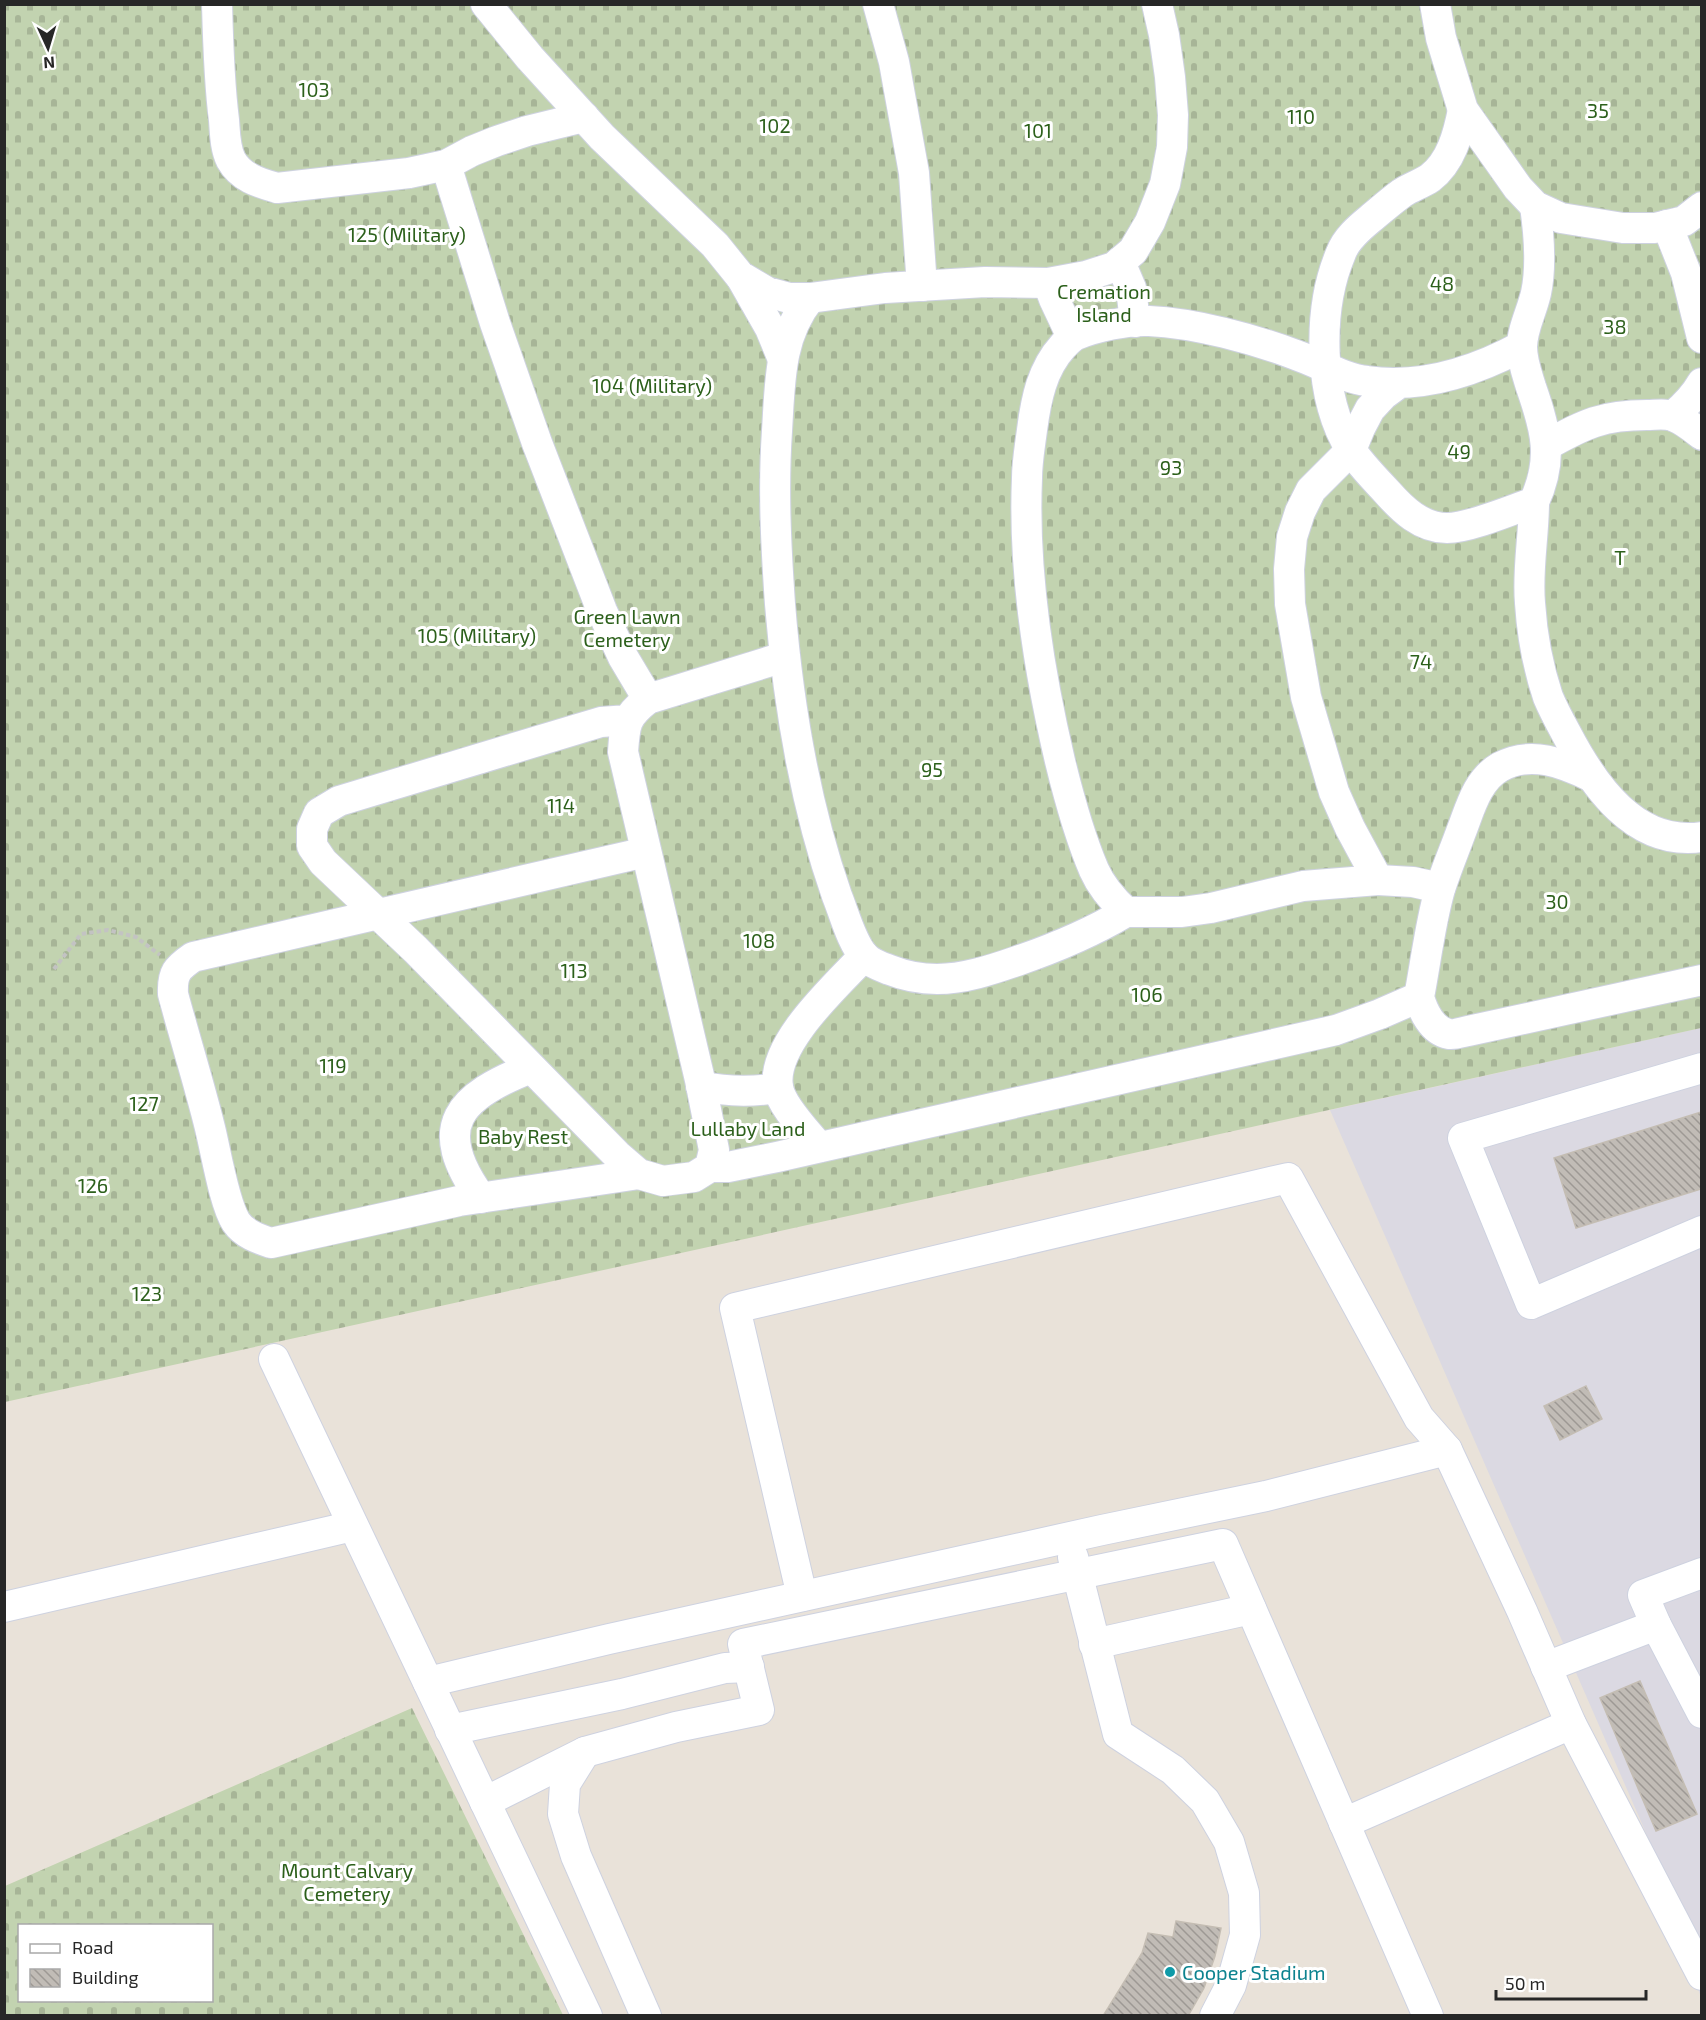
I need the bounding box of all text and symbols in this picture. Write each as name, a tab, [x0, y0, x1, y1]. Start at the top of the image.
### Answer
north arrow	[18, 18, 78, 78]
text: N	[43, 54, 56, 73]
park label: 103	[298, 77, 330, 101]
park label: 35	[1587, 98, 1609, 122]
park label: 110	[1287, 104, 1315, 128]
park label: 102	[759, 113, 791, 137]
park label: 101	[1024, 118, 1052, 142]
park label: 125 (Military)	[348, 222, 466, 246]
park label: 48	[1430, 271, 1454, 295]
park label: Cremation Island	[1057, 279, 1151, 326]
park label: 38	[1603, 314, 1627, 338]
park label: 104 (Military)	[592, 373, 712, 397]
park label: 49	[1447, 439, 1471, 463]
park label: 93	[1160, 455, 1182, 479]
park label: T	[1614, 545, 1626, 569]
park label: Green Lawn Cemetery	[573, 604, 681, 651]
park label: 105 (Military)	[418, 623, 536, 647]
park label: 74	[1410, 649, 1432, 673]
park label: 95	[921, 757, 943, 781]
park label: 114	[547, 793, 575, 817]
park label: 30	[1545, 889, 1569, 913]
park label: 108	[743, 928, 775, 952]
park label: 113	[560, 958, 588, 982]
park label: 106	[1131, 982, 1163, 1006]
park label: 119	[319, 1053, 347, 1077]
park label: 127	[129, 1091, 159, 1115]
park label: Lullaby Land	[691, 1116, 805, 1140]
park label: Baby Rest	[478, 1124, 568, 1148]
park label: 126	[78, 1173, 108, 1197]
park label: 123	[132, 1281, 162, 1305]
park label: Mount Calvary Cemetery	[281, 1858, 413, 1905]
legend	[18, 1924, 213, 2002]
text: Road	[72, 1936, 113, 1958]
place label: Cooper Stadium	[1182, 1960, 1326, 1984]
scale bar	[1496, 1963, 1646, 2001]
marker: Cooper Stadium	[1163, 1965, 1177, 1979]
text: Building	[72, 1966, 139, 1988]
text: 50 m	[1505, 1972, 1545, 1994]

